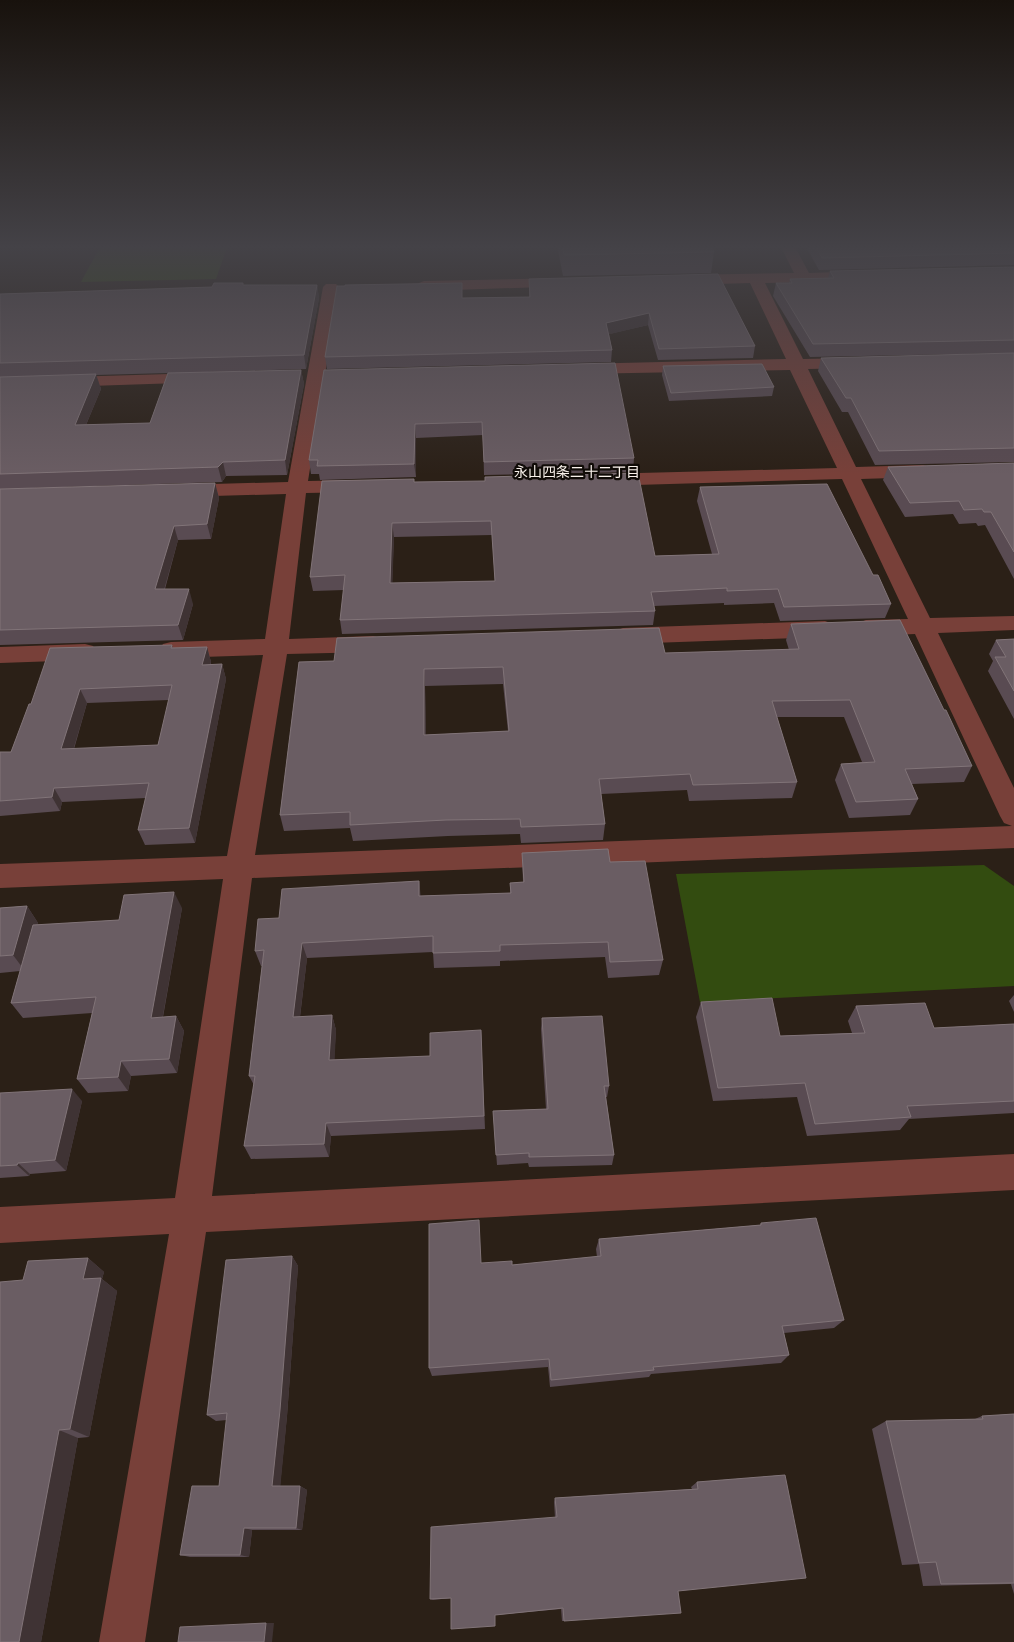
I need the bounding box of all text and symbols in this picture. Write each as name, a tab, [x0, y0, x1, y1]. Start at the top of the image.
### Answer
district label: 永山四条二十二丁目	[514, 464, 640, 480]

